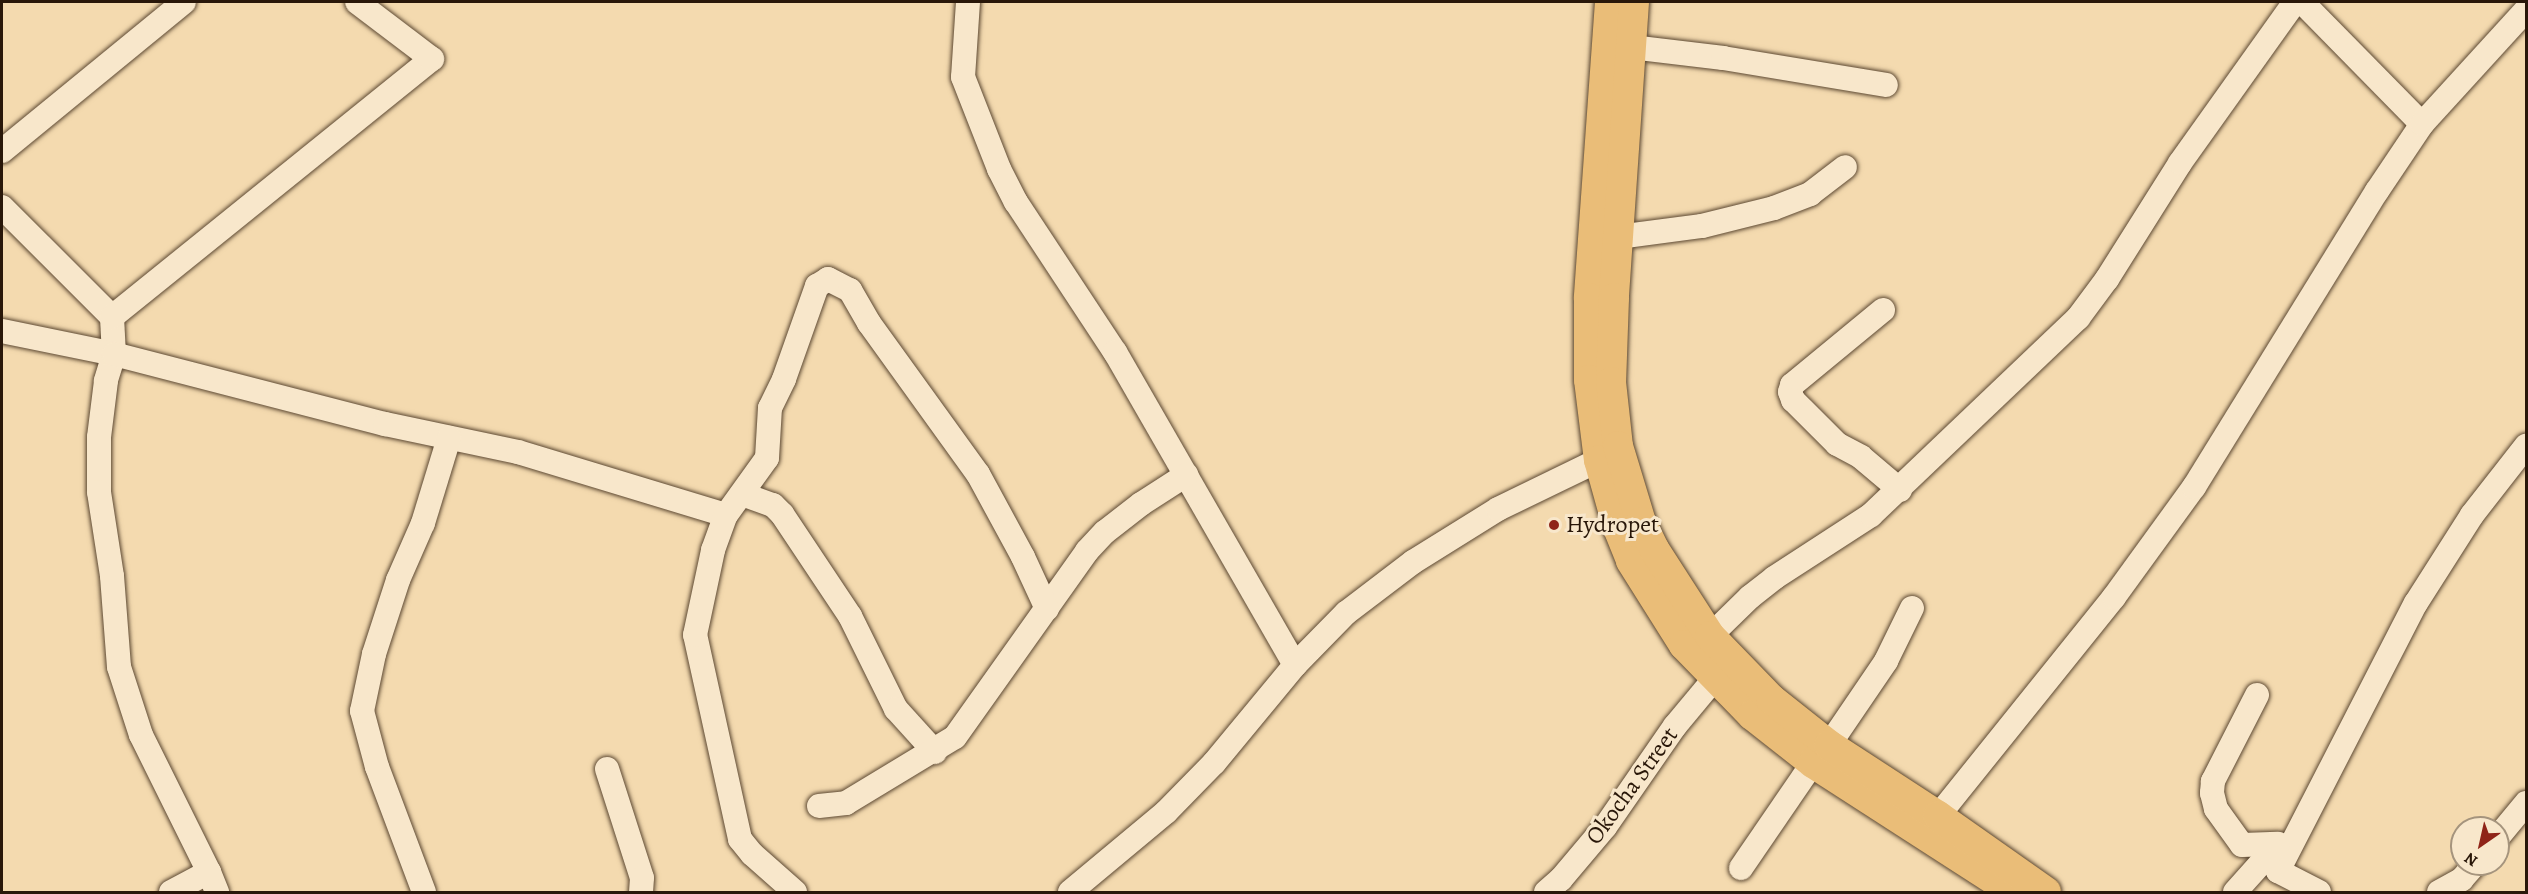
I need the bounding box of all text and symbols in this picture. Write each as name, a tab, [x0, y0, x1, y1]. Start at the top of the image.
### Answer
place label: Hydropet	[1566, 511, 1659, 539]
marker: Hydropet	[1547, 518, 1561, 532]
street label: Okocha Street	[1580, 722, 1684, 850]
north arrow	[2450, 816, 2510, 876]
text: N	[2460, 847, 2482, 872]

